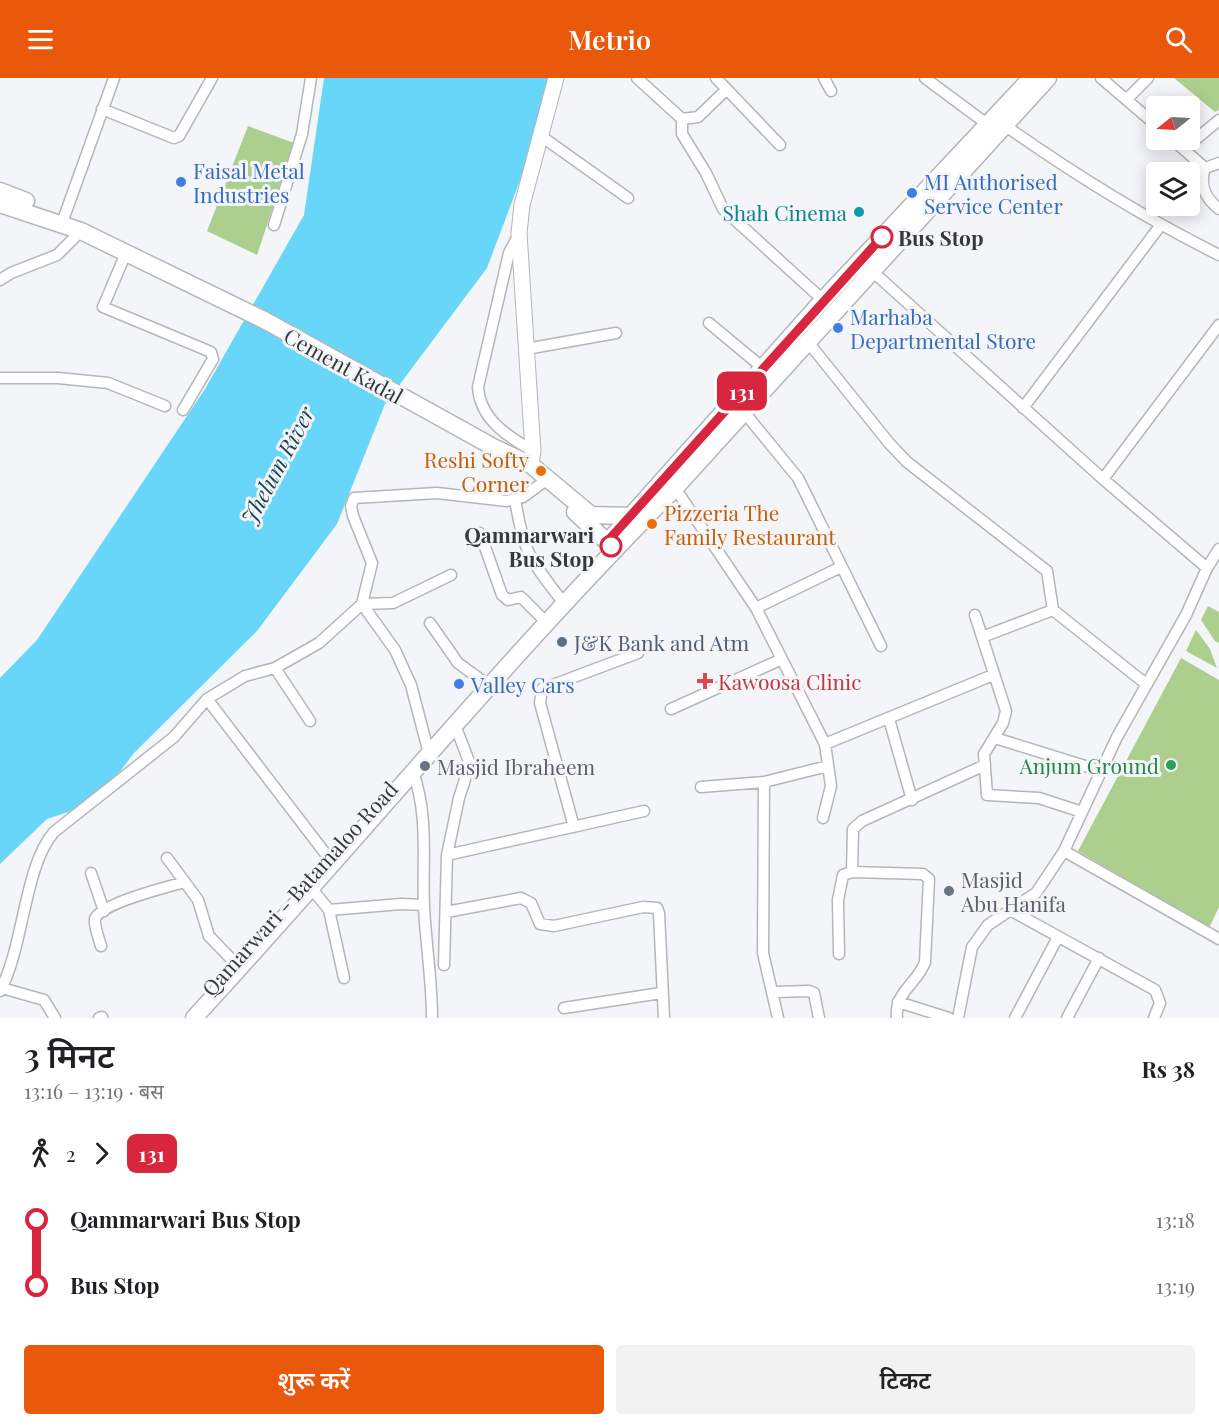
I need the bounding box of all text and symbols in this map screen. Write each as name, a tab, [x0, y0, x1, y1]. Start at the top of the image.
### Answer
text: Metrio	[568, 21, 651, 57]
icon: menu	[24, 23, 57, 56]
icon: search	[1162, 23, 1195, 56]
north arrow	[1146, 96, 1200, 150]
map controls	[1146, 96, 1200, 216]
place label: Faisal Metal Industries	[193, 156, 305, 208]
button: layers	[1146, 162, 1200, 216]
place label: MI Authorised Service Center	[924, 167, 1063, 219]
marker: Faisal Metal Industries	[174, 175, 188, 189]
marker: MI Authorised Service Center	[905, 186, 919, 200]
place label: Shah Cinema	[722, 198, 848, 226]
marker: Shah Cinema	[852, 205, 866, 219]
place label: Bus Stop	[898, 223, 983, 251]
marker: Bus Stop	[871, 226, 893, 248]
place label: Marhaba Departmental Store	[850, 302, 1036, 354]
street label: Cement Kadal	[279, 321, 409, 409]
marker: Marhaba Departmental Store	[831, 321, 845, 335]
line badge: 131	[708, 372, 777, 410]
text: 131	[729, 377, 755, 405]
water label: Jhelum River	[233, 400, 321, 529]
place label: Reshi Softy Corner	[424, 445, 530, 497]
marker: Reshi Softy Corner	[534, 464, 548, 478]
place label: Pizzeria The Family Restaurant	[664, 498, 836, 550]
marker: Pizzeria The Family Restaurant	[645, 517, 659, 531]
place label: Qammarwari Bus Stop	[464, 520, 594, 572]
marker: Qammarwari Bus Stop	[600, 535, 622, 557]
place label: J&K Bank and Atm	[573, 628, 749, 656]
marker: J&K Bank and Atm	[555, 635, 569, 649]
place label: Kawoosa Clinic	[718, 667, 861, 695]
place label: Valley Cars	[470, 670, 575, 698]
marker: Kawoosa Clinic	[696, 672, 714, 690]
marker: Valley Cars	[452, 677, 466, 691]
place label: Anjum Ground	[1018, 751, 1159, 779]
place label: Masjid Ibraheem	[437, 752, 596, 780]
marker: Anjum Ground	[1164, 758, 1178, 772]
marker: Masjid Ibraheem	[418, 759, 432, 773]
street label: Qamarwari - Batamaloo Road	[195, 775, 403, 1001]
place label: Masjid Abu Hanifa	[960, 865, 1066, 917]
marker: Masjid Abu Hanifa	[942, 884, 956, 898]
text: 3 मिनट	[24, 1032, 114, 1076]
text: Rs 38	[1142, 1054, 1195, 1084]
text: 13:16 – 13:19 · बस	[24, 1077, 164, 1104]
icon: walk	[24, 1137, 57, 1170]
icon: forward	[85, 1137, 118, 1170]
text: 131	[139, 1139, 165, 1167]
text: 2	[66, 1140, 76, 1167]
text: Qammarwari Bus Stop	[70, 1204, 301, 1234]
text: 13:18	[1156, 1206, 1195, 1233]
text: Bus Stop	[70, 1270, 160, 1300]
text: 13:19	[1156, 1272, 1195, 1299]
button: शुरू करें	[24, 1345, 604, 1414]
button: टिकट	[616, 1345, 1195, 1414]

